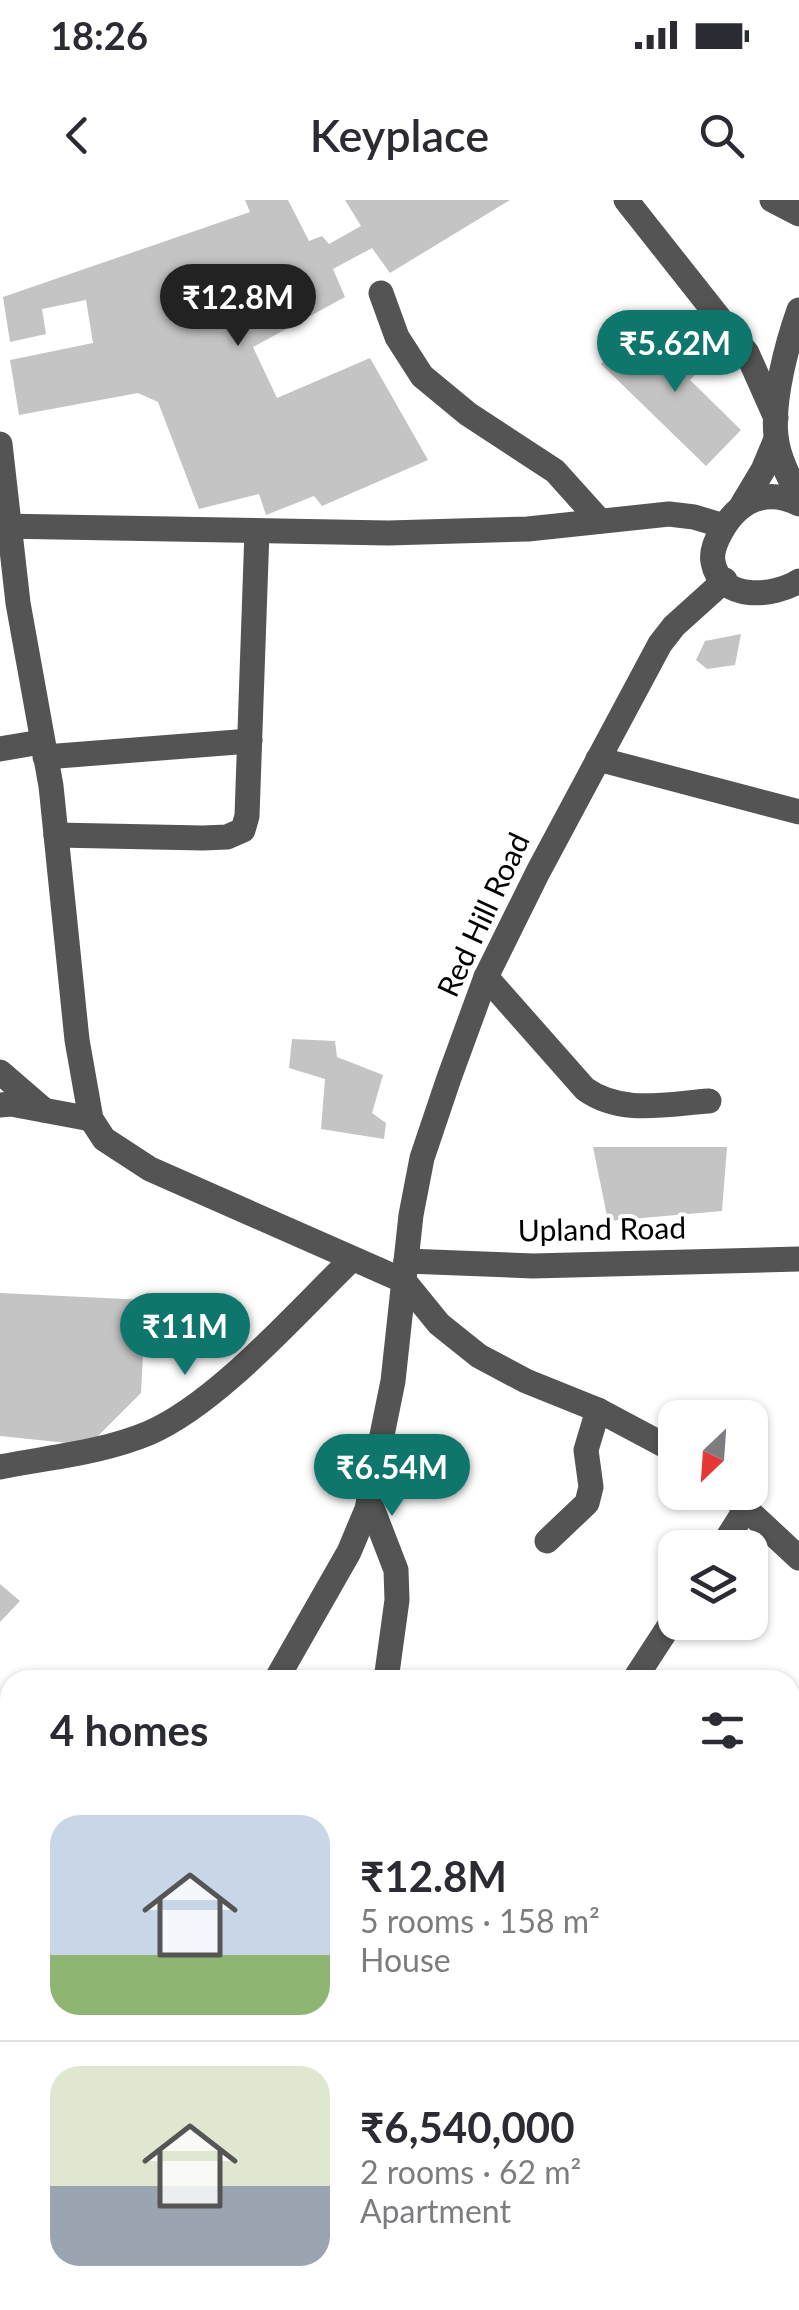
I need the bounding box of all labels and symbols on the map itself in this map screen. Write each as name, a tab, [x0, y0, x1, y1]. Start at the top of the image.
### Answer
pin: ₹12.8M	[157, 264, 319, 349]
pin: ₹5.62M	[594, 310, 756, 395]
street label: Red Hill Road	[429, 827, 536, 1002]
street label: Upland Road	[518, 1209, 686, 1247]
pin: ₹11M	[126, 1293, 244, 1378]
north arrow	[658, 1400, 768, 1510]
pin: ₹6.54M	[311, 1434, 473, 1519]

